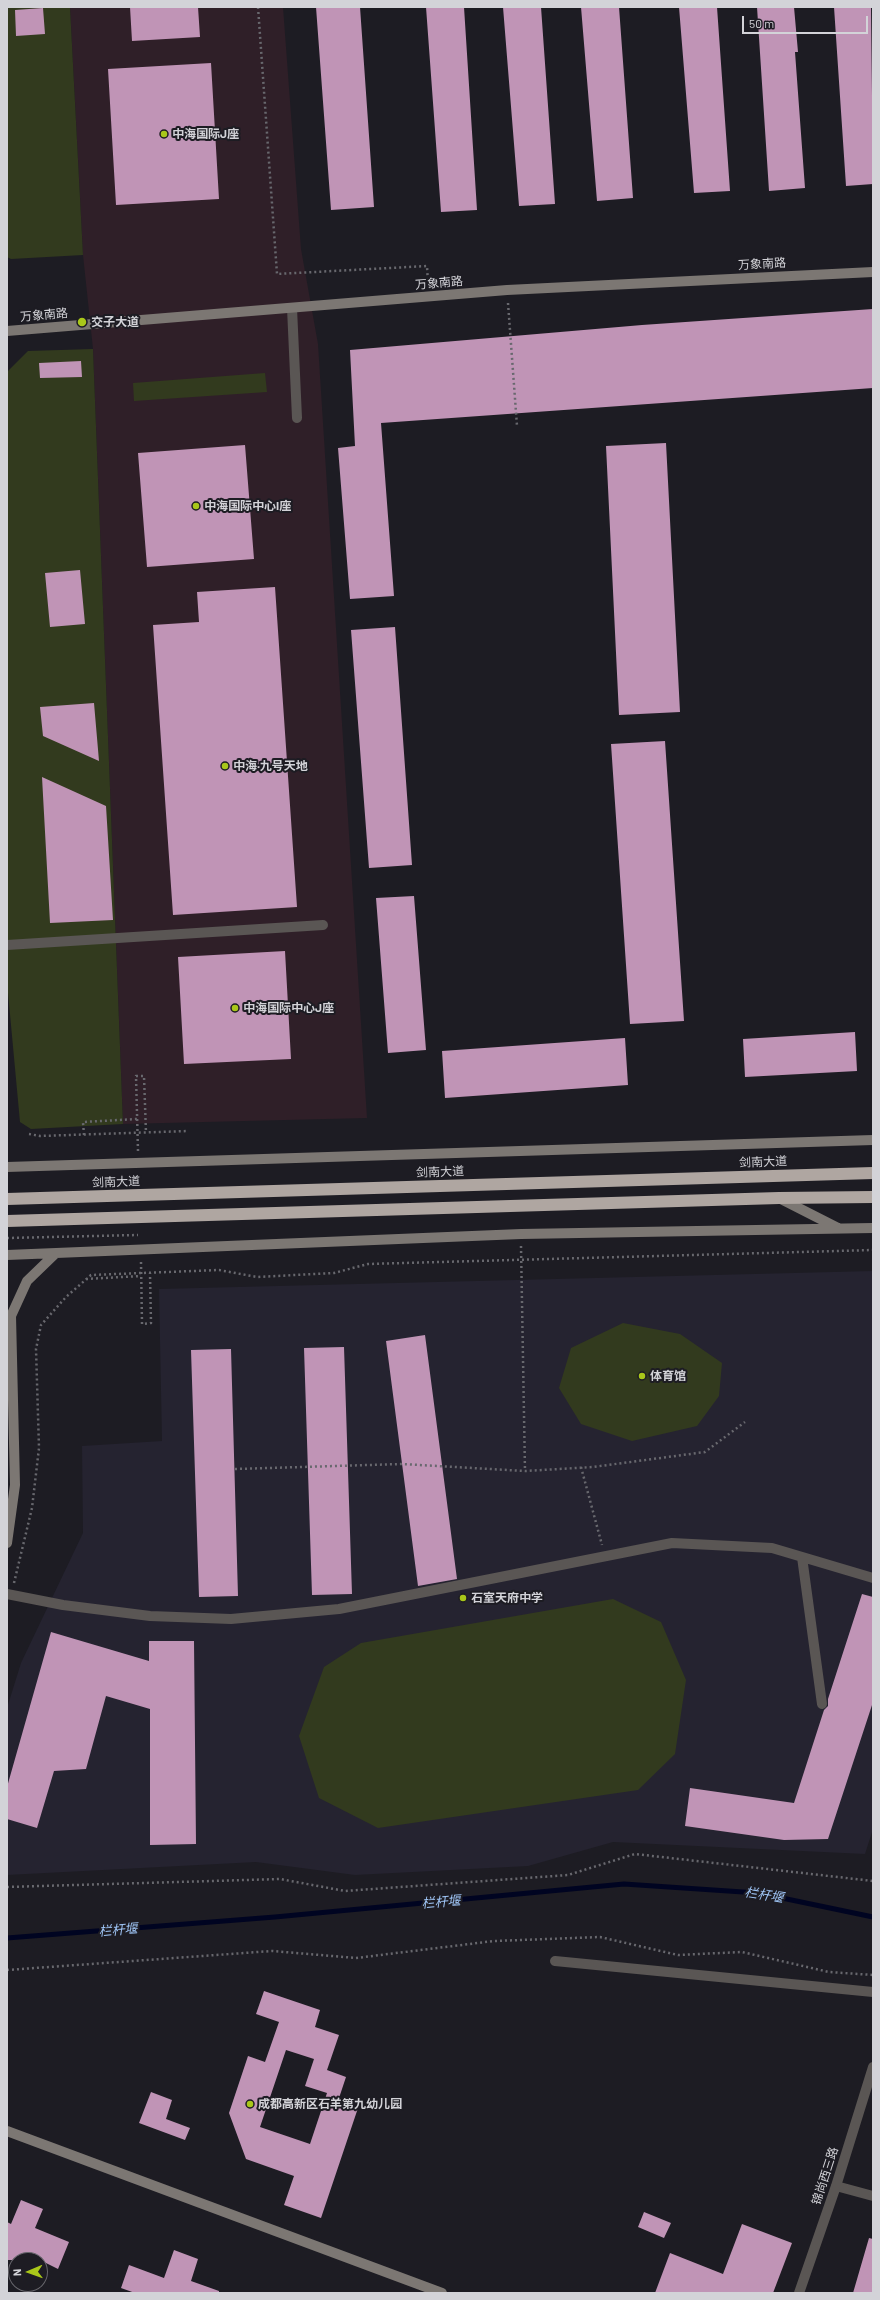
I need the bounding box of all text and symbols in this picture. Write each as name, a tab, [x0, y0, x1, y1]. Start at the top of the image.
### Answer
scale bar	[744, 8, 870, 34]
text: 50 m	[749, 16, 774, 30]
place label: 中海国际J座	[172, 127, 239, 141]
marker: 中海国际J座	[159, 129, 169, 139]
street label: 万象南路	[738, 256, 786, 272]
street label: 万象南路	[414, 274, 464, 292]
street label: 万象南路	[19, 306, 69, 324]
place label: 交子大道	[91, 315, 139, 329]
marker: 交子大道	[76, 316, 88, 328]
place label: 中海国际中心I座	[204, 499, 291, 513]
marker: 中海国际中心I座	[191, 501, 201, 511]
place label: 中海·九号天地	[233, 759, 308, 773]
marker: 中海·九号天地	[220, 761, 230, 771]
place label: 中海国际中心J座	[243, 1001, 334, 1015]
marker: 中海国际中心J座	[230, 1003, 240, 1013]
street label: 剑南大道	[739, 1154, 787, 1170]
street label: 剑南大道	[416, 1164, 464, 1180]
street label: 剑南大道	[92, 1174, 140, 1190]
place label: 体育馆	[650, 1369, 686, 1383]
marker: 体育馆	[637, 1371, 647, 1381]
place label: 石室天府中学	[471, 1591, 543, 1605]
marker: 石室天府中学	[458, 1593, 468, 1603]
water label: 栏杆堰	[744, 1884, 784, 1906]
water label: 栏杆堰	[421, 1893, 461, 1911]
water label: 栏杆堰	[98, 1921, 138, 1939]
place label: 成都高新区石羊第九幼儿园	[258, 2097, 402, 2111]
marker: 成都高新区石羊第九幼儿园	[245, 2099, 255, 2109]
street label: 锦尚西三路	[809, 2145, 841, 2207]
north arrow	[8, 2252, 48, 2292]
text: N	[10, 2269, 23, 2276]

